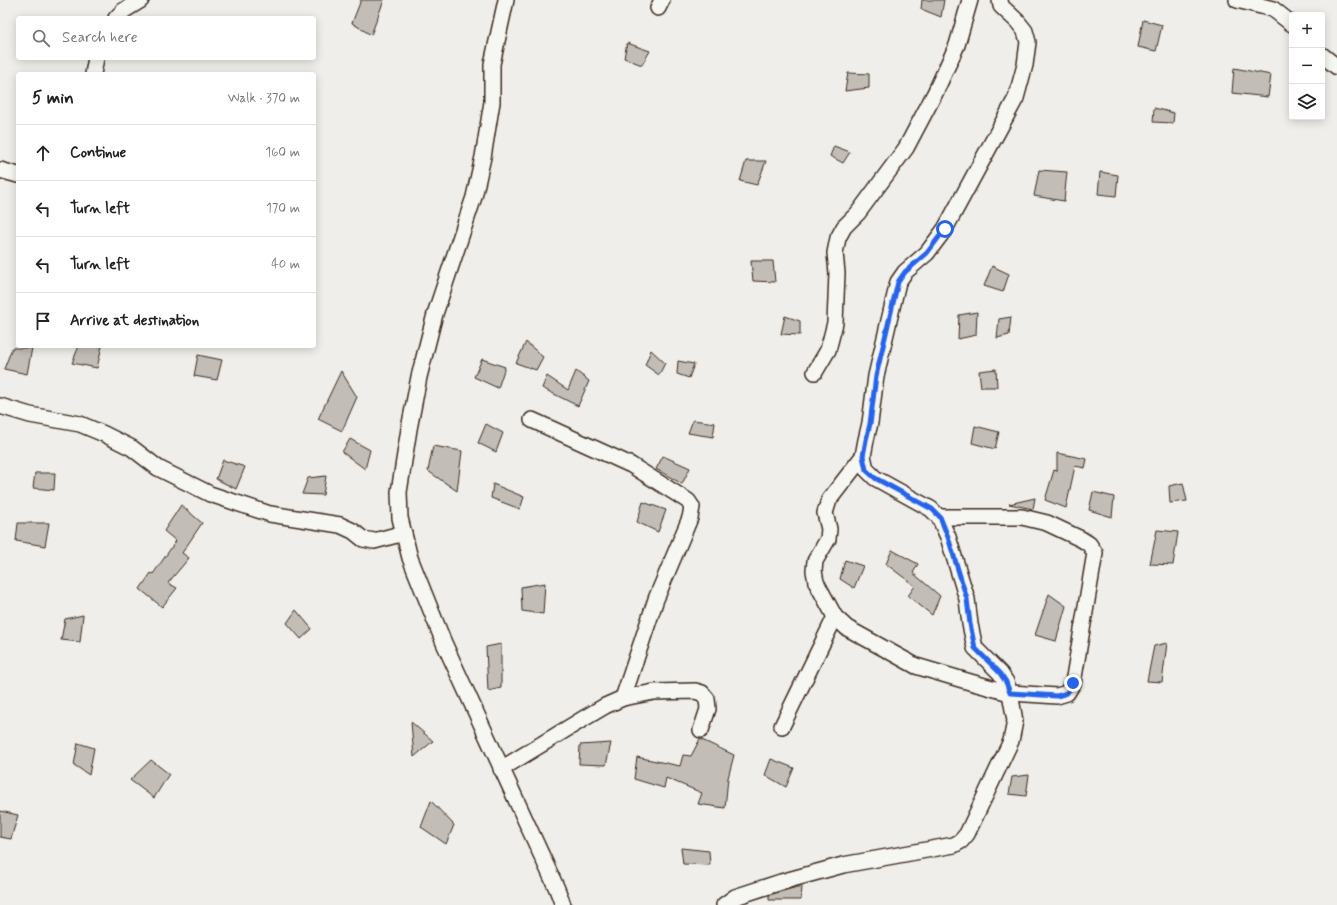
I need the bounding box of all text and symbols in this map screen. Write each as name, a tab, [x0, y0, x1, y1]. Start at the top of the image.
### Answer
map controls	[1289, 12, 1325, 120]
button: +	[1289, 12, 1325, 48]
search box	[16, 16, 316, 60]
icon: search	[30, 27, 52, 49]
text: Search here	[62, 28, 138, 48]
button: −	[1289, 48, 1325, 84]
button: layers	[1289, 84, 1325, 120]
text: 5 min	[32, 87, 74, 109]
text: Walk · 370 m	[228, 90, 300, 107]
icon: ahead	[32, 142, 54, 164]
text: Continue	[70, 143, 126, 163]
text: 160 m	[265, 144, 300, 161]
icon: left	[32, 198, 54, 220]
text: Turn left	[70, 199, 130, 219]
text: 170 m	[266, 200, 300, 217]
route start	[936, 220, 954, 238]
icon: left	[32, 254, 54, 276]
text: Turn left	[70, 255, 130, 275]
text: 40 m	[271, 256, 300, 273]
icon: arrive	[32, 310, 54, 332]
text: Arrive at destination	[70, 311, 199, 331]
route end	[1064, 674, 1082, 692]

